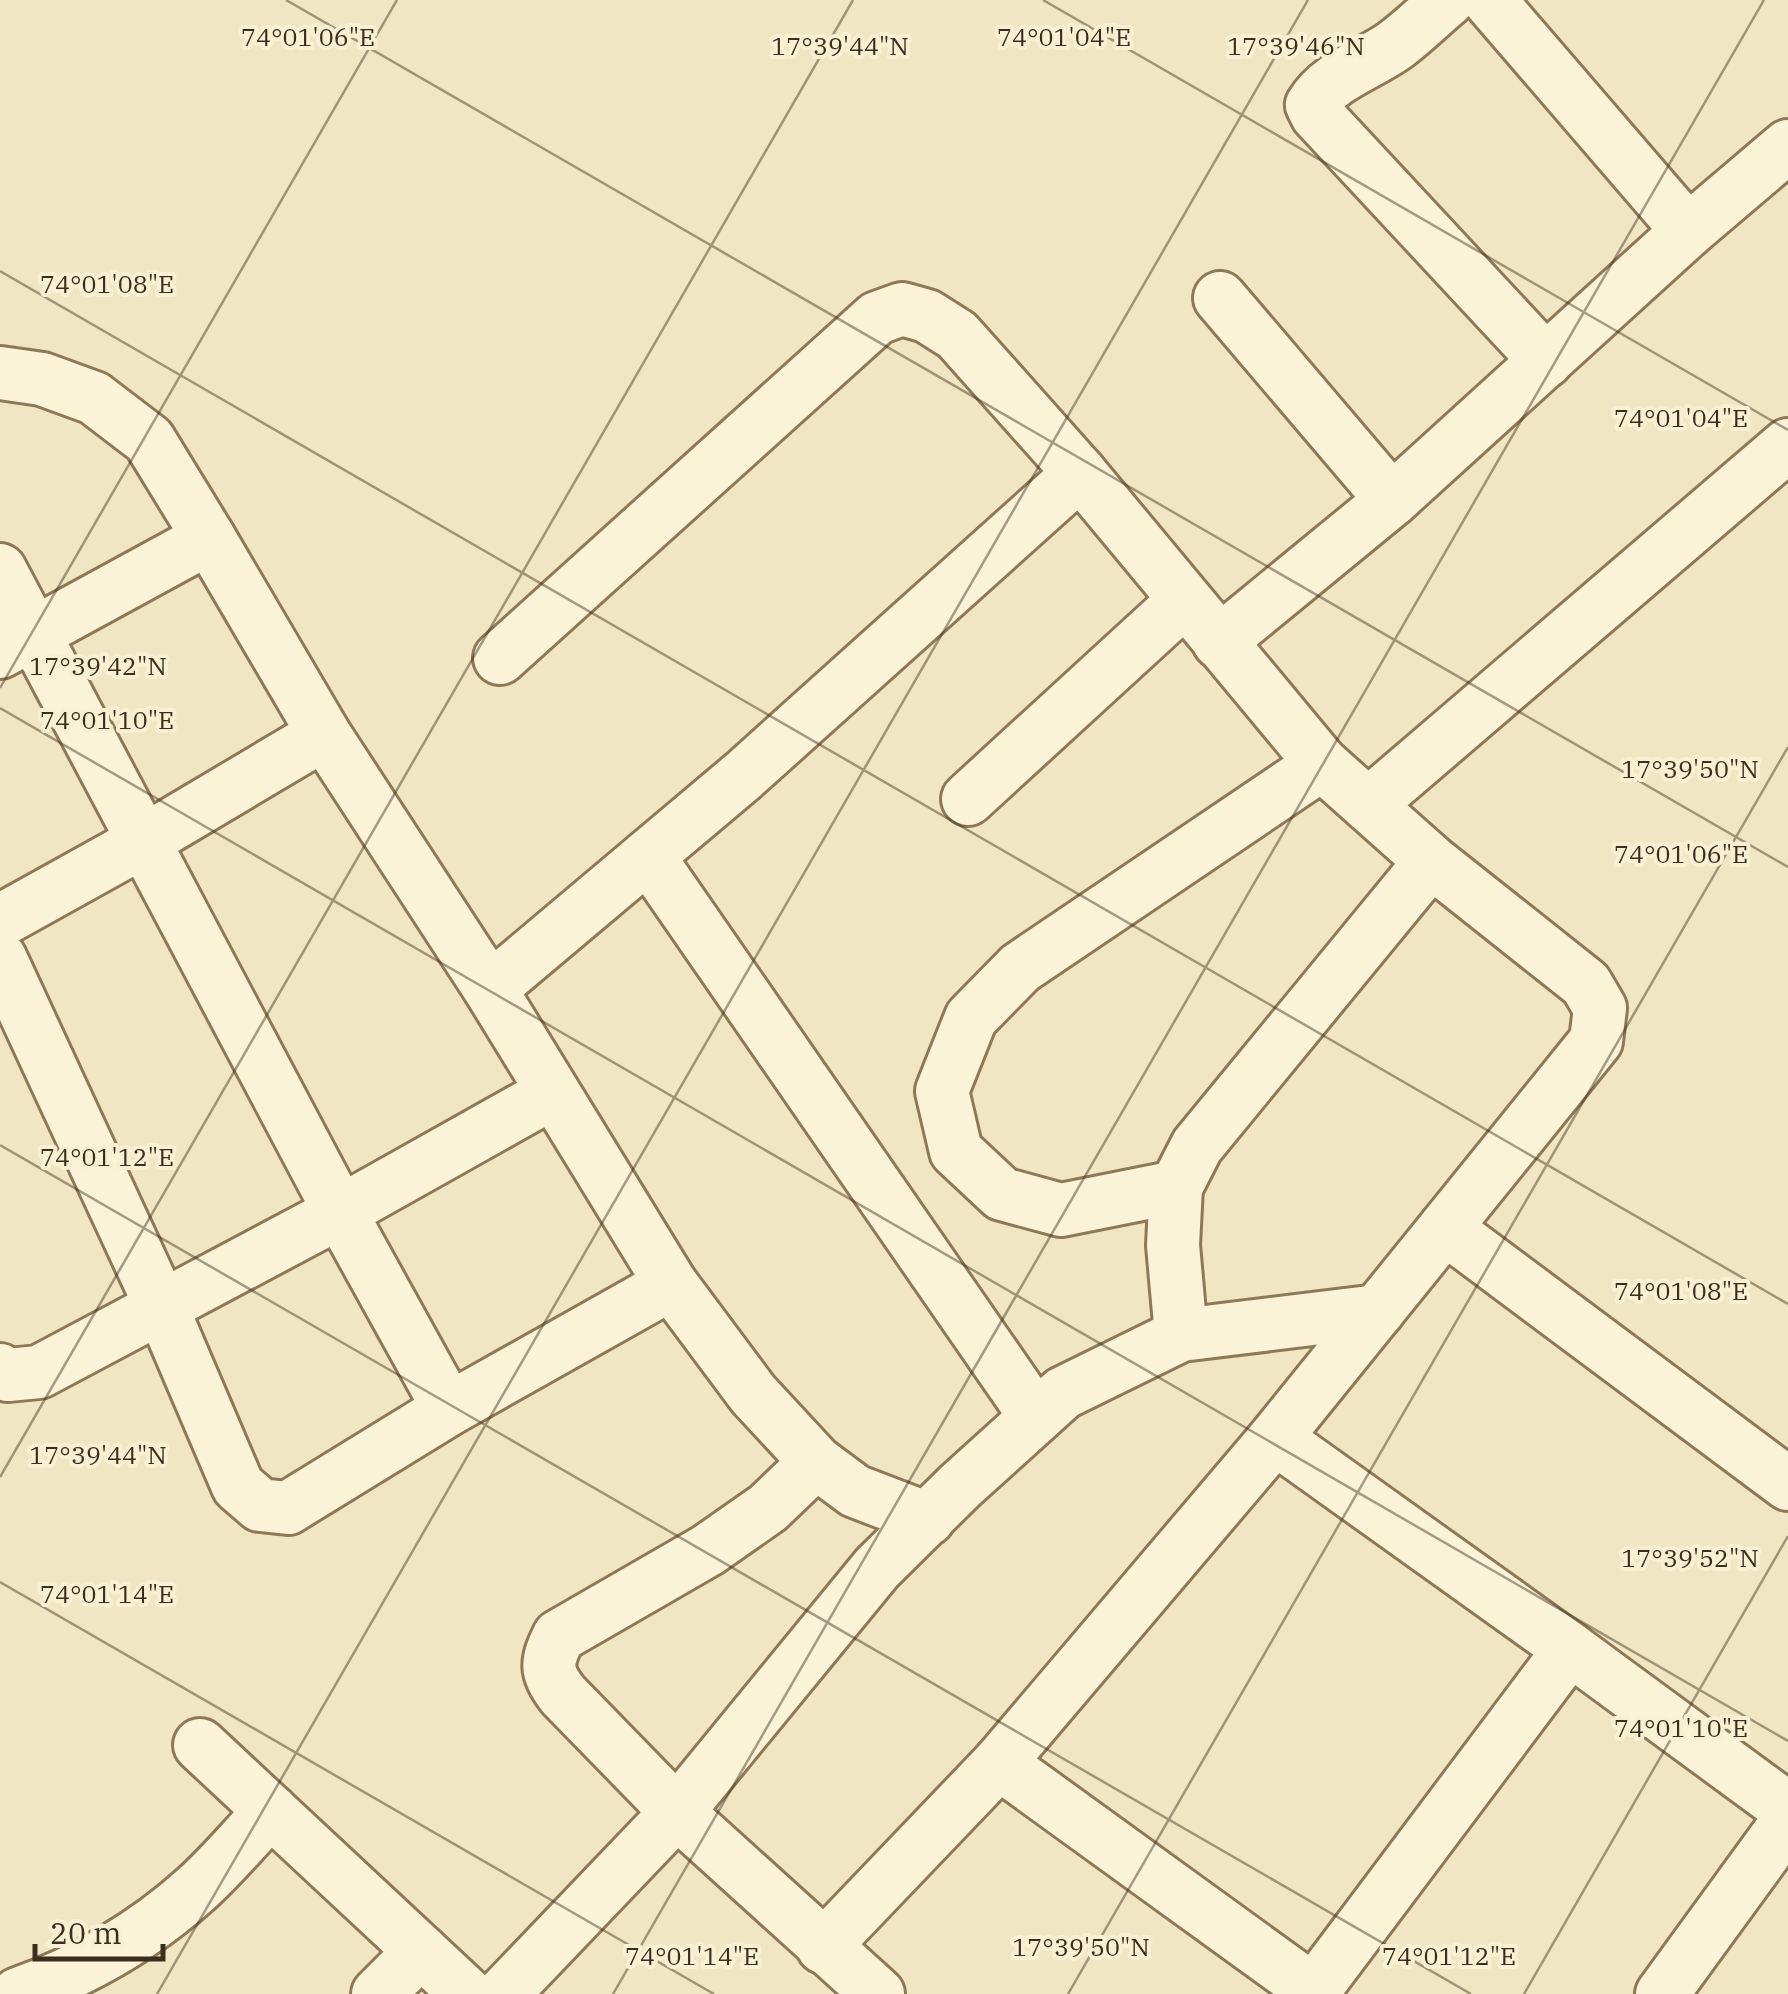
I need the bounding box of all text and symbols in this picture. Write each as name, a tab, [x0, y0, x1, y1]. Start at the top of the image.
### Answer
text: 74°01'06"E	[241, 20, 375, 53]
text: 74°01'04"E	[997, 20, 1131, 53]
text: 17°39'44"N	[771, 29, 909, 62]
text: 17°39'46"N	[1227, 29, 1365, 62]
text: 74°01'08"E	[40, 267, 174, 300]
text: 74°01'04"E	[1614, 401, 1748, 434]
text: 17°39'42"N	[29, 649, 167, 682]
text: 74°01'10"E	[40, 703, 174, 736]
text: 17°39'50"N	[1621, 752, 1759, 785]
text: 74°01'06"E	[1614, 837, 1748, 870]
text: 74°01'12"E	[40, 1140, 174, 1173]
text: 74°01'08"E	[1614, 1274, 1748, 1307]
text: 17°39'44"N	[29, 1438, 167, 1471]
text: 17°39'52"N	[1621, 1541, 1759, 1574]
text: 74°01'14"E	[40, 1577, 174, 1610]
text: 74°01'10"E	[1614, 1711, 1748, 1744]
scale bar	[35, 1899, 162, 1961]
text: 20 m	[50, 1913, 122, 1952]
text: 17°39'50"N	[1012, 1930, 1150, 1963]
text: 74°01'14"E	[625, 1939, 759, 1972]
text: 74°01'12"E	[1382, 1939, 1516, 1972]

